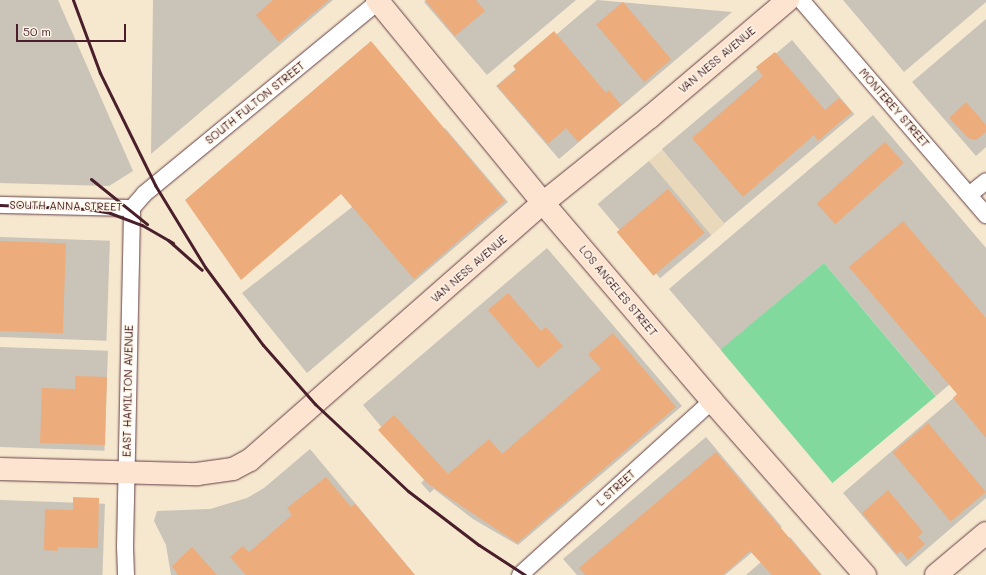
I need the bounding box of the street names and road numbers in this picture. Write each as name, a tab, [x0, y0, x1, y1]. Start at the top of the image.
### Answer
street label: VAN NESS AVENUE	[676, 24, 758, 96]
street label: SOUTH FULTON STREET	[203, 59, 307, 147]
street label: MONTEREY STREET	[856, 66, 932, 150]
street label: SOUTH ANNA STREET	[9, 198, 123, 214]
street label: VAN NESS AVENUE	[428, 232, 510, 306]
street label: LOS ANGELES STREET	[576, 243, 660, 339]
street label: EAST HAMILTON AVENUE	[120, 325, 136, 457]
street label: L STREET	[594, 467, 638, 509]

